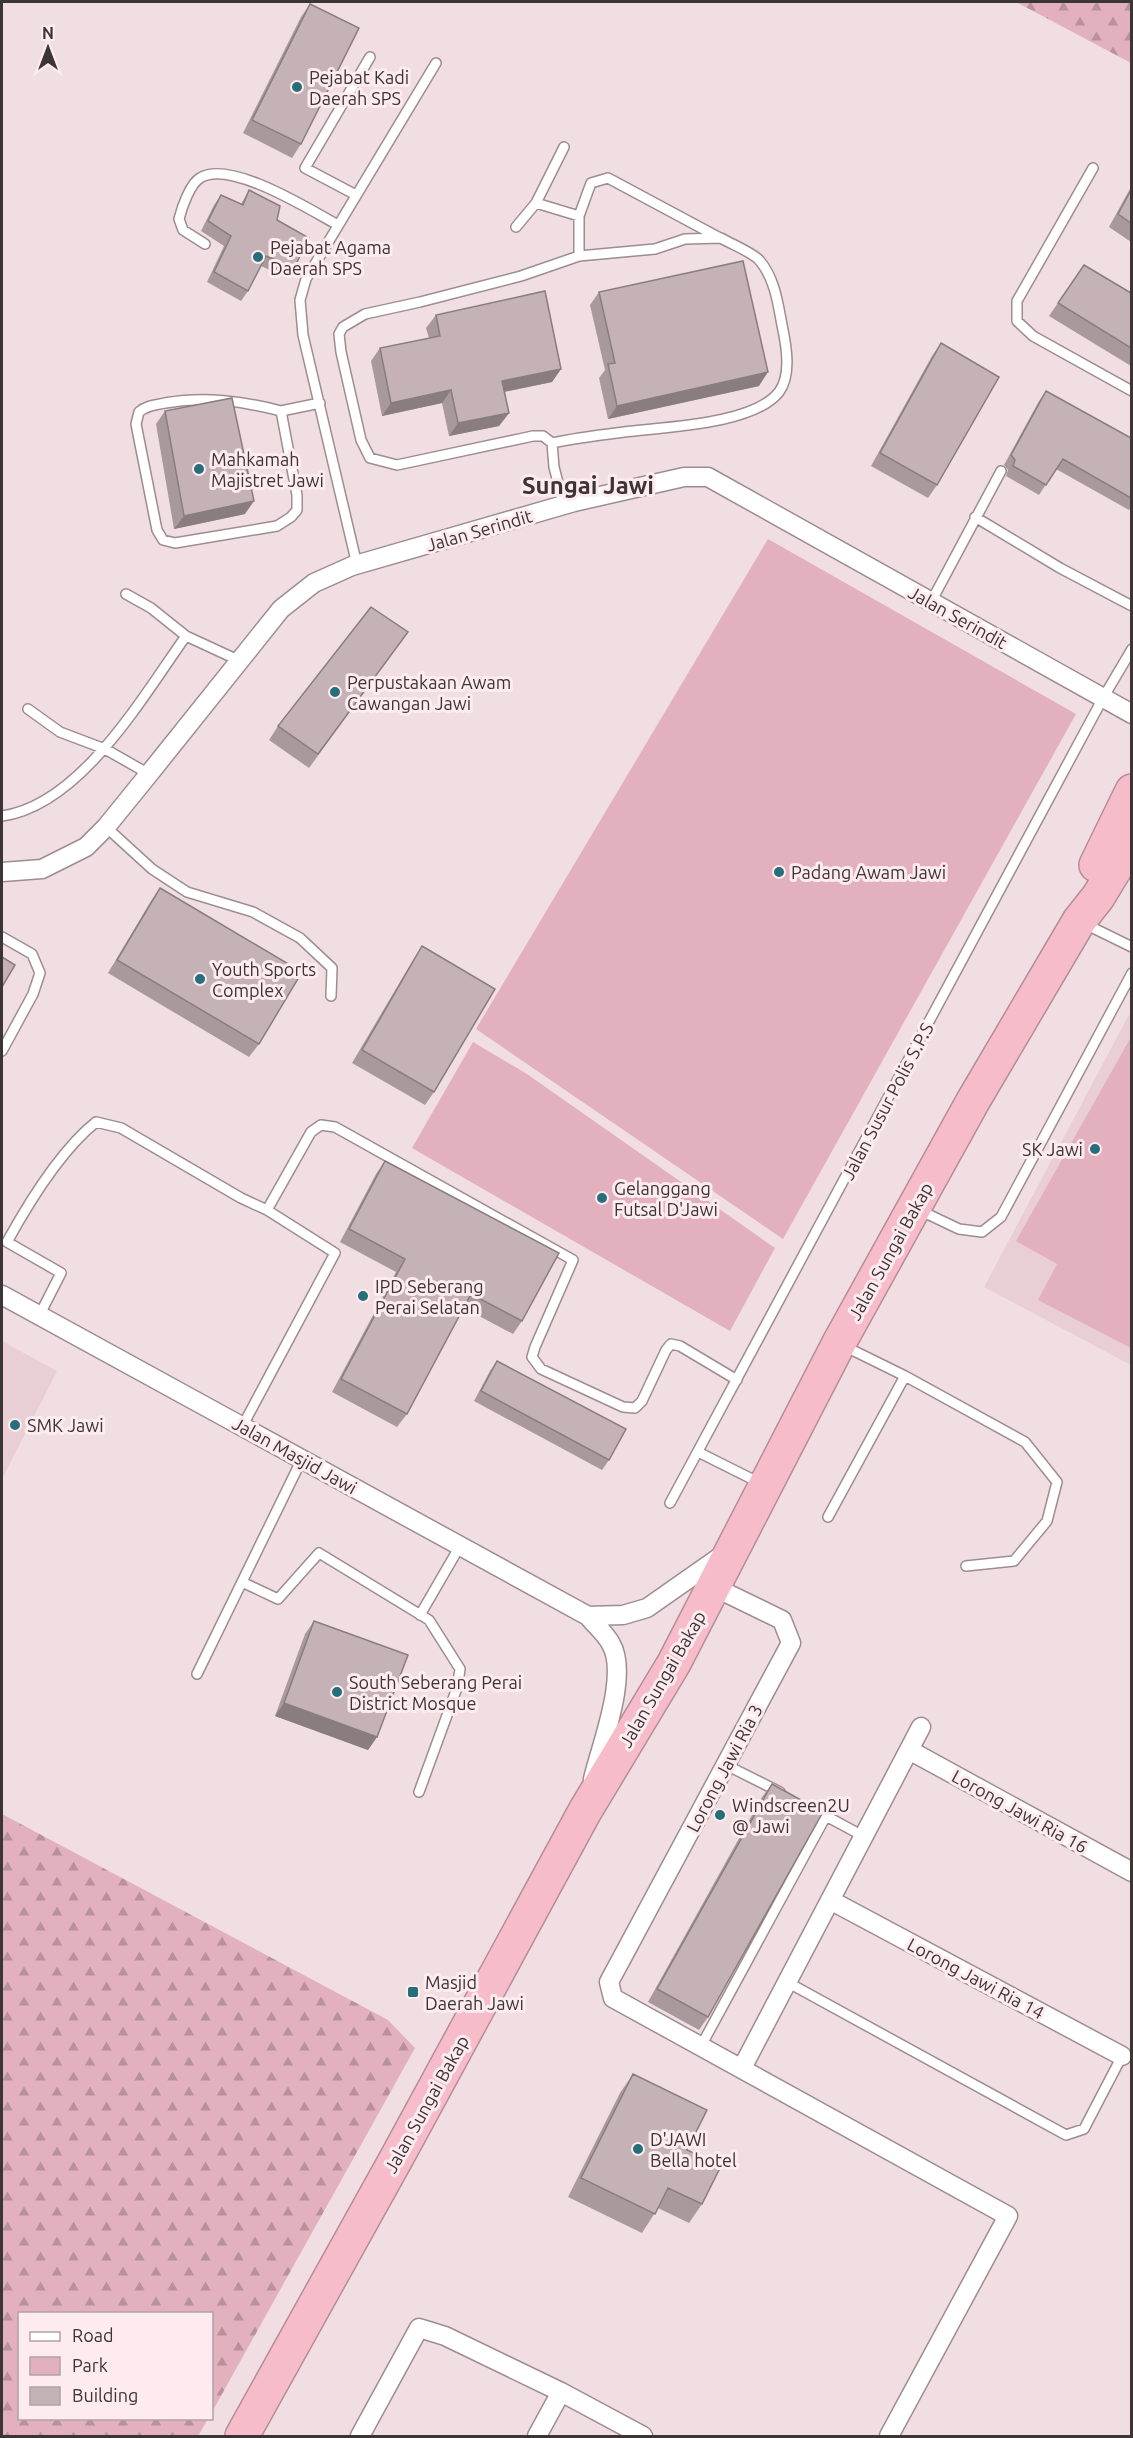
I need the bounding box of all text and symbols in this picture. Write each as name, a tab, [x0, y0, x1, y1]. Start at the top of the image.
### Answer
north arrow	[18, 18, 78, 78]
text: N	[42, 24, 54, 42]
place label: Pejabat Kadi Daerah SPS	[309, 67, 409, 108]
marker: Pejabat Kadi Daerah SPS	[290, 80, 304, 94]
place label: Pejabat Agama Daerah SPS	[270, 237, 391, 278]
marker: Pejabat Agama Daerah SPS	[251, 250, 265, 264]
place label: Mahkamah Majistret Jawi	[211, 449, 324, 490]
marker: Mahkamah Majistret Jawi	[192, 462, 206, 476]
district label: Sungai Jawi	[522, 472, 654, 499]
street label: Jalan Serindit	[424, 505, 534, 555]
street label: Jalan Serindit	[905, 582, 1011, 652]
place label: Perpustakaan Awam Cawangan Jawi	[347, 672, 511, 713]
marker: Perpustakaan Awam Cawangan Jawi	[328, 685, 342, 699]
place label: Padang Awam Jawi	[791, 862, 946, 882]
marker: Padang Awam Jawi	[772, 865, 786, 879]
place label: Youth Sports Complex	[212, 959, 316, 1000]
marker: Youth Sports Complex	[193, 972, 207, 986]
street label: Jalan Susur Polis S.P.S	[837, 1019, 937, 1183]
place label: SK Jawi	[1022, 1139, 1083, 1159]
marker: SK Jawi	[1088, 1142, 1102, 1156]
place label: Gelanggang Futsal D'Jawi	[614, 1178, 718, 1219]
street label: Jalan Sungai Bakap	[844, 1179, 936, 1323]
marker: Gelanggang Futsal D'Jawi	[595, 1191, 609, 1205]
place label: IPD Seberang Perai Selatan	[375, 1276, 484, 1317]
marker: IPD Seberang Perai Selatan	[356, 1289, 370, 1303]
street label: Jalan Masjid Jawi	[229, 1413, 361, 1497]
place label: SMK Jawi	[27, 1415, 104, 1435]
marker: SMK Jawi	[8, 1418, 22, 1432]
street label: Jalan Sungai Bakap	[615, 1607, 709, 1751]
place label: South Seberang Perai District Mosque	[349, 1672, 522, 1713]
marker: South Seberang Perai District Mosque	[330, 1685, 344, 1699]
street label: Lorong Jawi Ria 3	[682, 1701, 766, 1835]
street label: Lorong Jawi Ria 16	[949, 1765, 1091, 1857]
place label: Windscreen2U @ Jawi	[732, 1795, 850, 1836]
marker: Windscreen2U @ Jawi	[713, 1808, 727, 1822]
street label: Lorong Jawi Ria 14	[904, 1934, 1048, 2022]
place label: Masjid Daerah Jawi	[425, 1972, 524, 2013]
marker: Masjid Daerah Jawi	[406, 1985, 420, 1999]
street label: Jalan Sungai Bakap	[380, 2032, 472, 2176]
place label: D'JAWI Bella hotel	[650, 2129, 737, 2170]
marker: D'JAWI Bella hotel	[631, 2142, 645, 2156]
legend	[18, 2312, 213, 2420]
text: Road	[72, 2325, 114, 2345]
text: Park	[72, 2355, 108, 2375]
text: Building	[72, 2385, 138, 2405]

